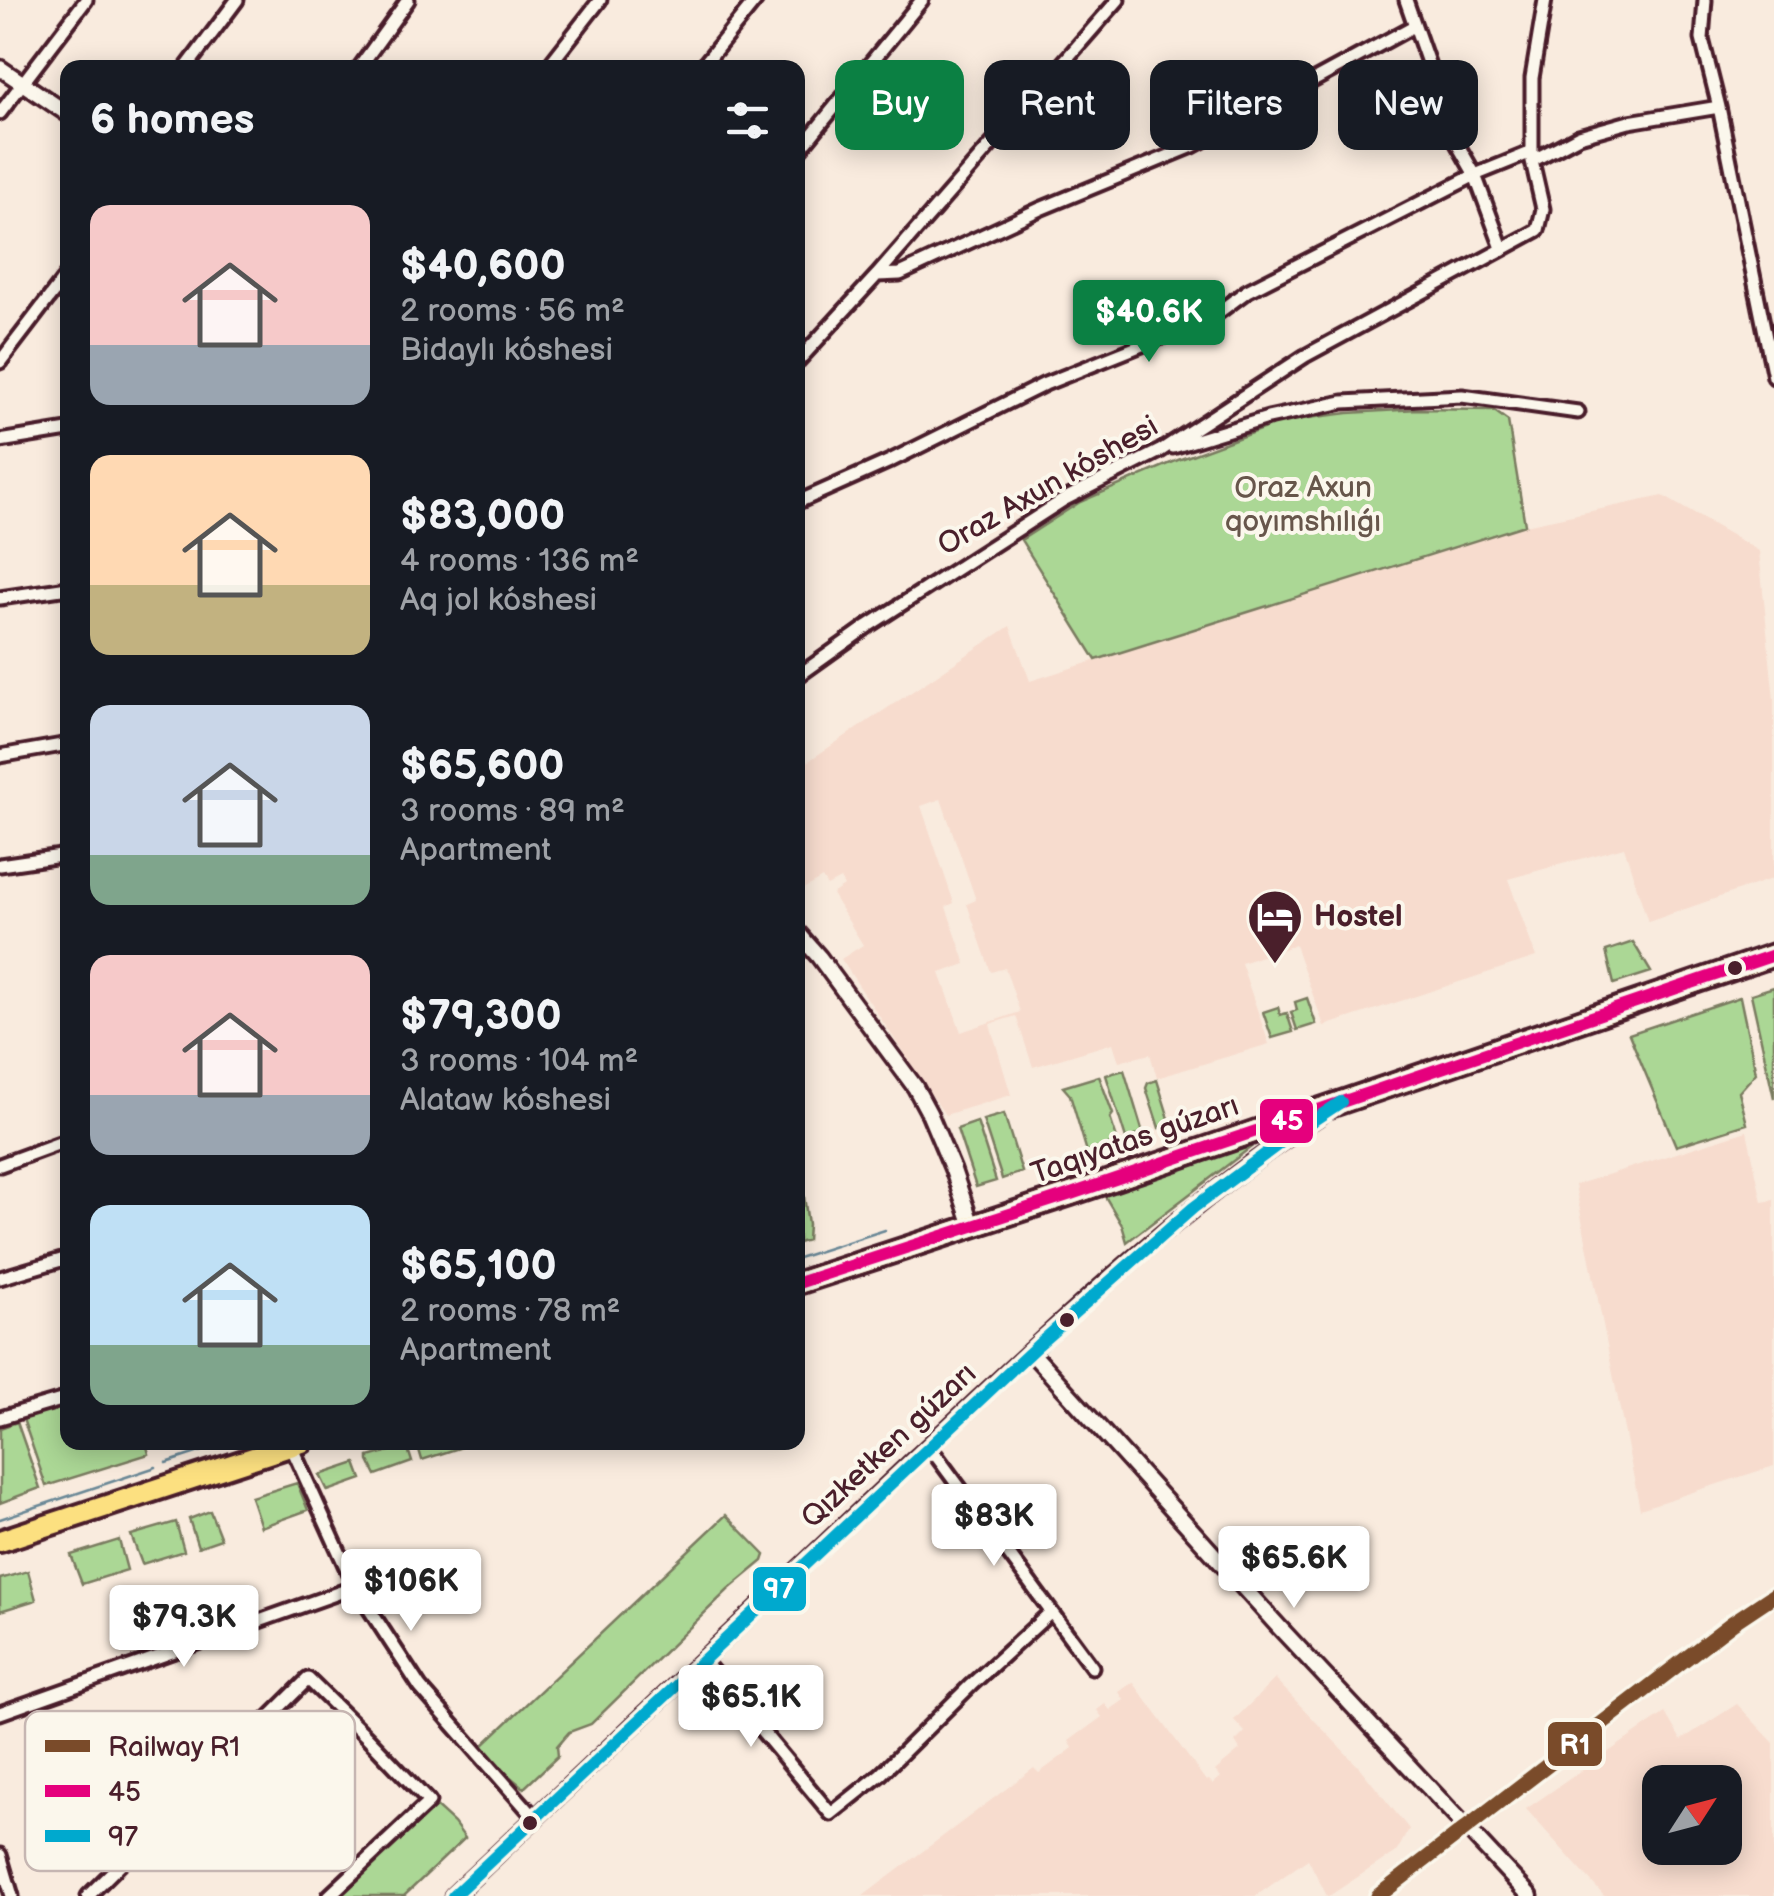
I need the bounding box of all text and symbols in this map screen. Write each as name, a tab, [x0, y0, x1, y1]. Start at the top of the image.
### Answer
chip: Buy	[835, 60, 964, 150]
chip: Rent	[984, 60, 1130, 150]
chip: Filters	[1150, 60, 1318, 150]
chip: New	[1338, 60, 1478, 150]
icon: filters	[720, 93, 775, 148]
text: 6 homes	[90, 95, 254, 146]
text: $40,600	[400, 241, 566, 292]
icon: home	[170, 245, 290, 365]
pin: $40.6K	[1068, 280, 1230, 365]
text: 2 rooms · 56 m²	[400, 292, 625, 331]
text: $40.6K	[1095, 293, 1203, 332]
text: Bidaylı kóshesi	[400, 331, 613, 370]
street label: Oraz Axun kóshesi	[932, 408, 1164, 564]
park label: Oraz Axun qoyımshılıǵı	[1225, 470, 1381, 540]
text: $83,000	[400, 491, 565, 542]
icon: home	[170, 495, 290, 615]
text: 4 rooms · 136 m²	[400, 542, 639, 581]
text: Aq jol kóshesi	[400, 581, 597, 620]
text: $65,600	[400, 741, 564, 792]
icon: home	[170, 745, 290, 865]
text: 3 rooms · 89 m²	[400, 792, 625, 831]
text: Apartment	[400, 831, 551, 870]
hotel icon: Hostel	[1245, 887, 1305, 966]
place label: Hostel	[1314, 899, 1402, 935]
unlabelled marker	[1725, 958, 1745, 978]
text: $79,300	[400, 991, 562, 1042]
icon: home	[170, 995, 290, 1115]
text: 3 rooms · 104 m²	[400, 1042, 638, 1081]
text: Alataw kóshesi	[400, 1081, 611, 1120]
street label: Taqıyatas gúzarı	[1026, 1088, 1244, 1192]
line badge: 45	[1258, 1097, 1315, 1145]
text: 45	[1271, 1105, 1303, 1138]
text: $65,100	[400, 1241, 557, 1292]
icon: home	[170, 1245, 290, 1365]
text: 2 rooms · 78 m²	[400, 1292, 620, 1331]
unlabelled marker	[1057, 1310, 1077, 1330]
text: Apartment	[400, 1331, 551, 1370]
street label: Qızketken gúzarı	[794, 1356, 984, 1536]
pin: $83K	[935, 1484, 1053, 1569]
text: $83K	[954, 1497, 1034, 1536]
pin: $65.6K	[1213, 1526, 1375, 1611]
text: $65.6K	[1240, 1539, 1348, 1578]
pin: $106K	[341, 1549, 481, 1634]
text: $106K	[363, 1562, 459, 1601]
line badge: 97	[751, 1565, 808, 1613]
text: 97	[763, 1573, 795, 1606]
pin: $79.3K	[103, 1585, 265, 1670]
text: $79.3K	[132, 1598, 237, 1637]
pin: $65.1K	[670, 1665, 832, 1750]
text: $65.1K	[700, 1678, 802, 1717]
legend	[25, 1711, 355, 1871]
line badge: R1	[1546, 1720, 1604, 1768]
text: R1	[1560, 1729, 1590, 1762]
text: Railway R1	[108, 1731, 240, 1764]
north arrow	[1642, 1765, 1742, 1865]
map controls	[1642, 1765, 1742, 1865]
text: 45	[108, 1776, 141, 1809]
unlabelled marker	[520, 1813, 540, 1833]
text: 97	[108, 1821, 138, 1854]

